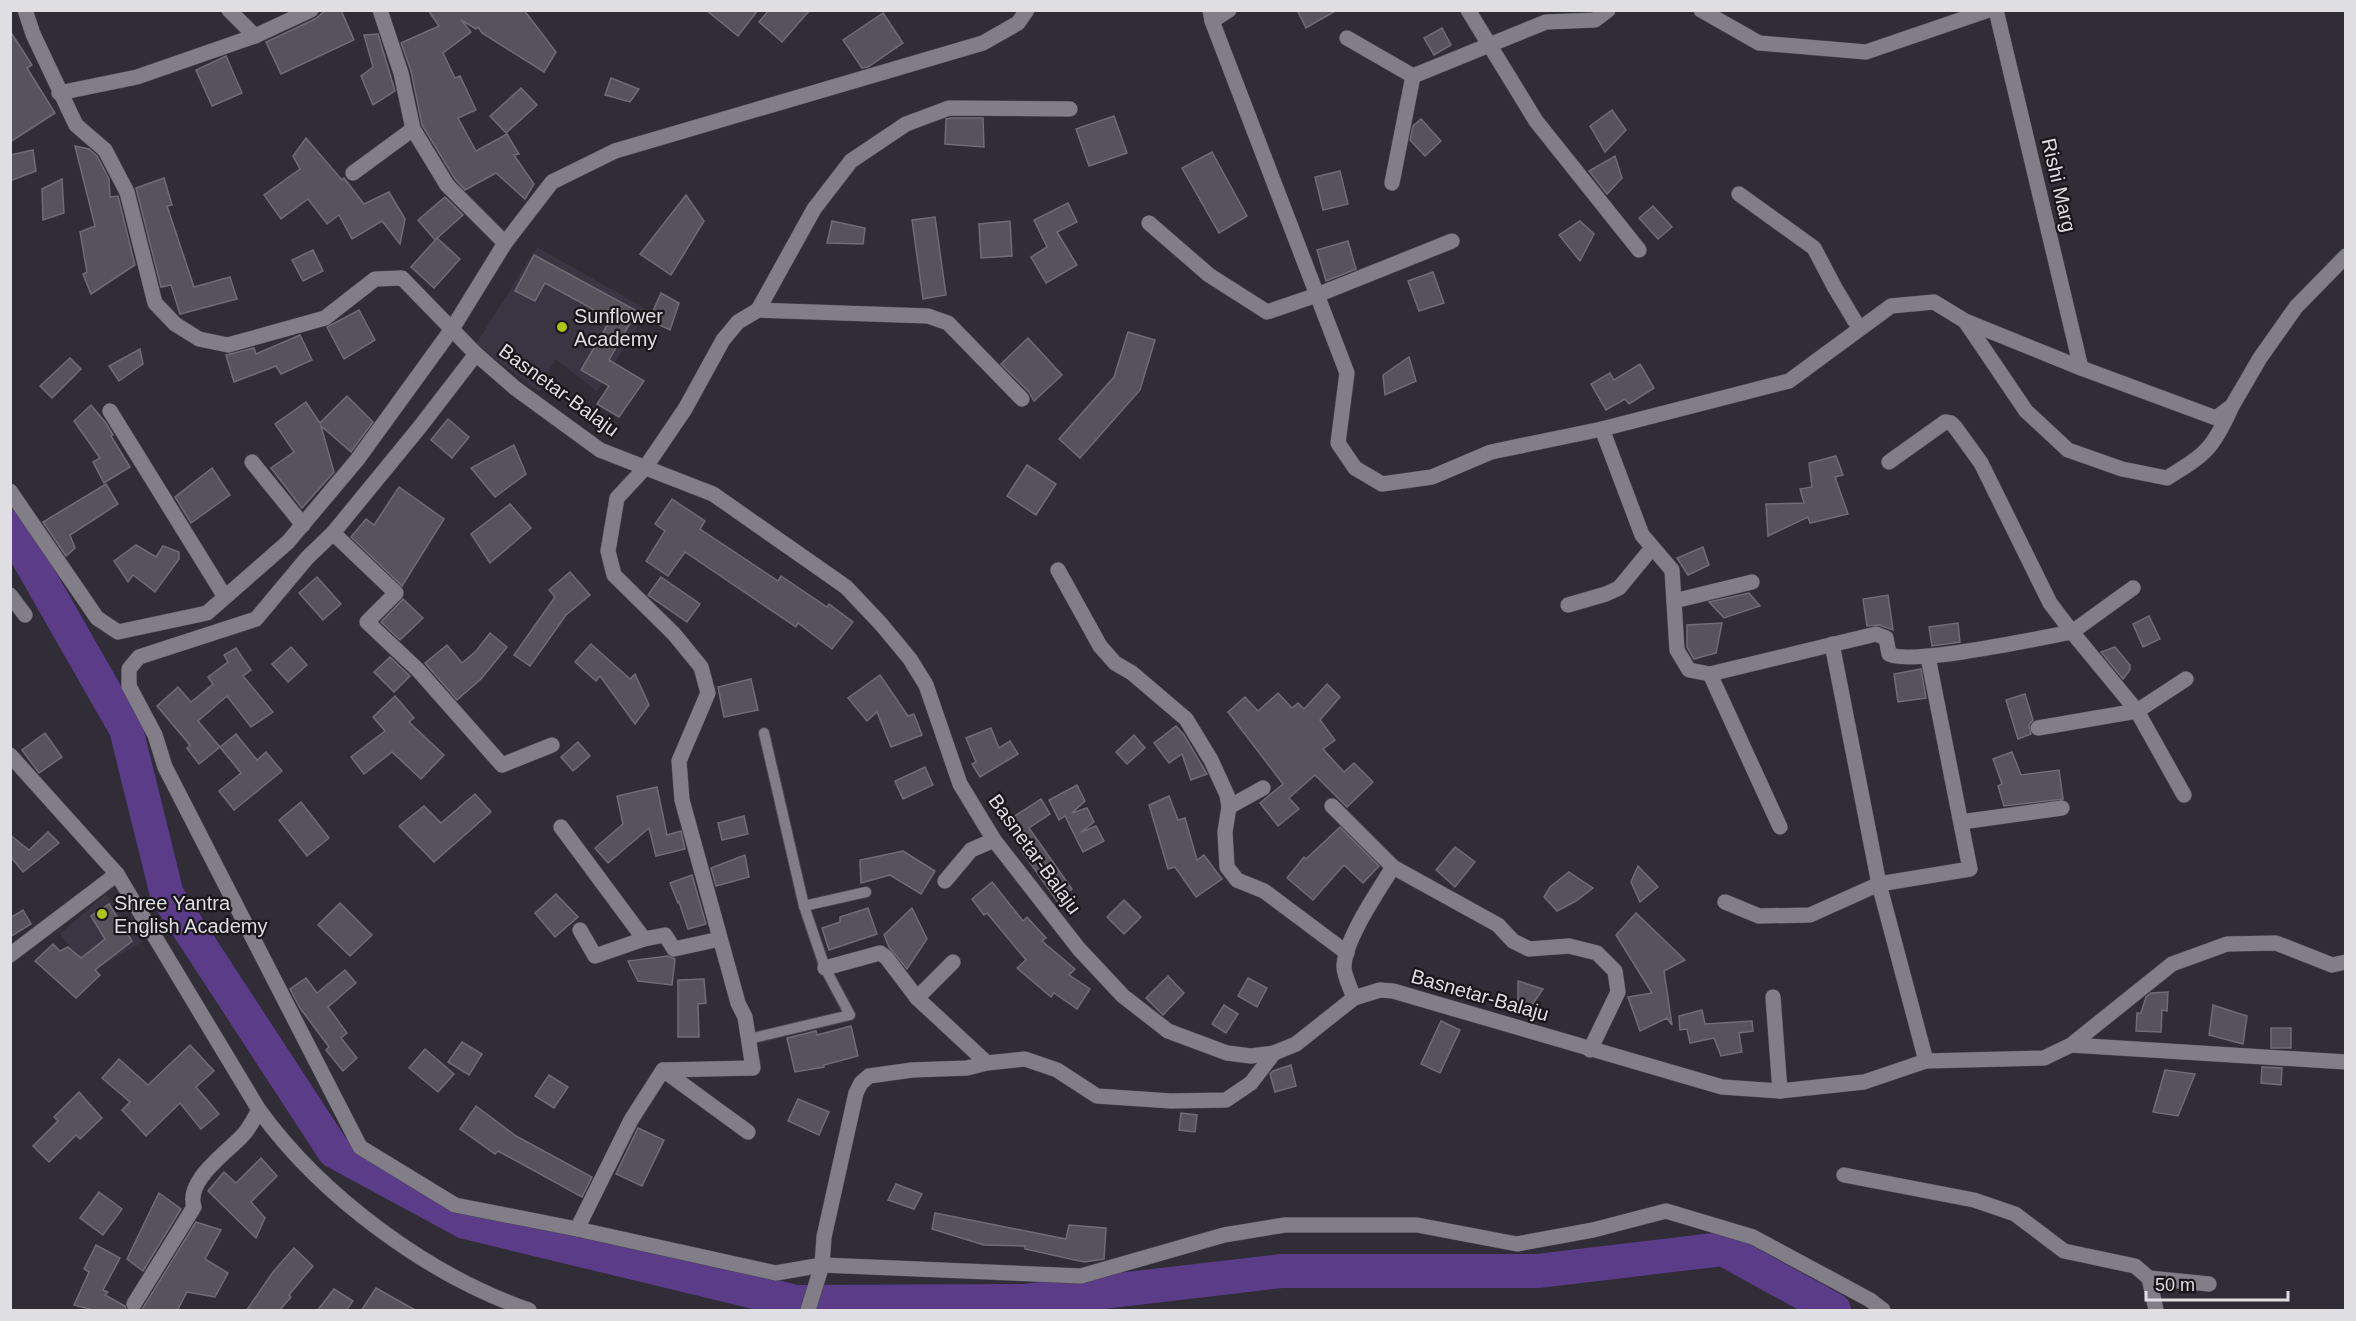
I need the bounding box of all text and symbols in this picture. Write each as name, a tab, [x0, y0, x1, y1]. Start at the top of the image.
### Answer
street label: Rishi Marg	[2038, 136, 2080, 234]
place label: Sunflower Academy	[574, 305, 663, 350]
marker: Sunflower Academy	[555, 320, 569, 334]
street label: Basnetar-Balaju	[495, 339, 623, 441]
street label: Basnetar-Balaju	[984, 790, 1086, 918]
place label: Shree Yantra English Academy	[114, 892, 267, 937]
marker: Shree Yantra English Academy	[95, 907, 109, 921]
street label: Basnetar-Balaju	[1409, 965, 1551, 1025]
scale bar	[2146, 1264, 2288, 1302]
text: 50 m	[2155, 1275, 2195, 1295]

